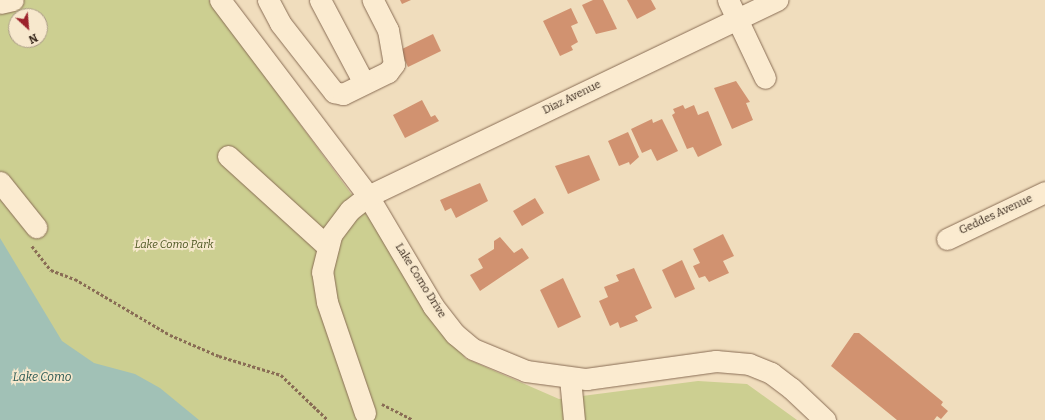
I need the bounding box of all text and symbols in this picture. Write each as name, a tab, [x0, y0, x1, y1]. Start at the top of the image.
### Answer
north arrow	[8, 8, 48, 48]
text: N	[26, 31, 40, 46]
street label: Diaz Avenue	[541, 78, 603, 118]
street label: Geddes Avenue	[957, 192, 1035, 238]
park label: Lake Como Park	[134, 238, 214, 252]
street label: Lake Como Drive	[392, 241, 448, 321]
water label: Lake Como	[13, 371, 71, 385]

